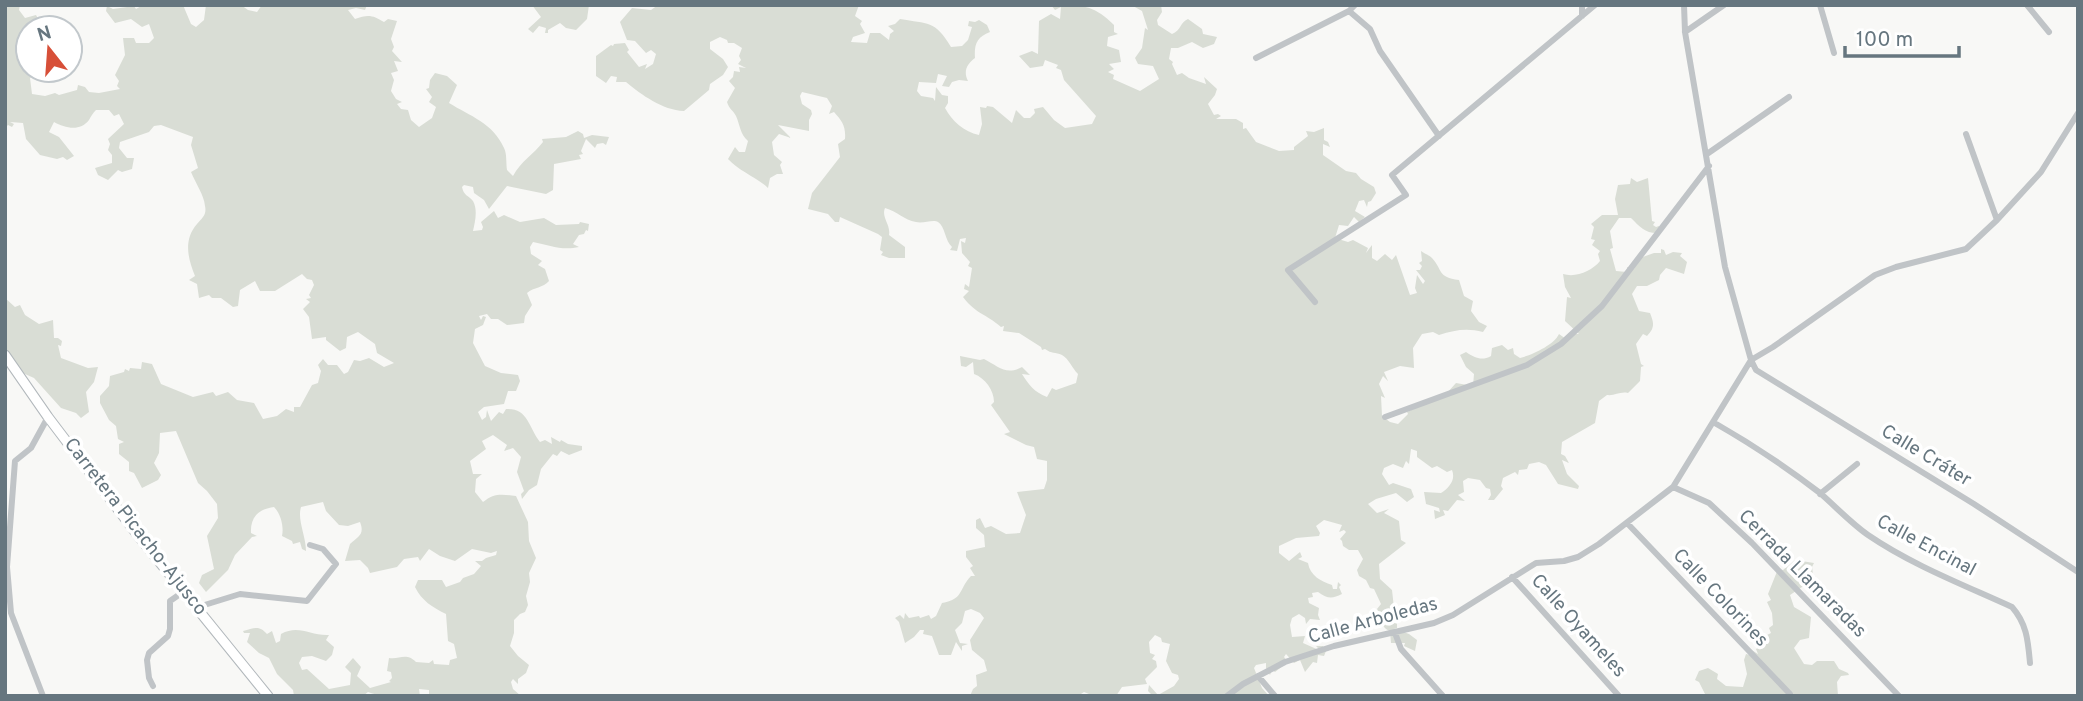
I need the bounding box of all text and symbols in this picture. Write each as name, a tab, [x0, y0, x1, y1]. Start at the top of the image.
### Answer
north arrow	[14, 14, 84, 84]
scale bar	[1845, 14, 1959, 58]
text: N	[35, 21, 55, 48]
text: 100 m	[1856, 27, 1913, 54]
street label: Calle Cráter	[1876, 420, 1976, 493]
street label: Carretera Picacho-Ajusco	[58, 433, 212, 621]
street label: Cerrada Llamaradas	[1733, 505, 1871, 643]
street label: Calle Encinal	[1872, 510, 1980, 582]
street label: Calle Colorines	[1667, 544, 1773, 652]
street label: Calle Oyameles	[1525, 569, 1631, 683]
street label: Calle Arboledas	[1306, 592, 1440, 650]

